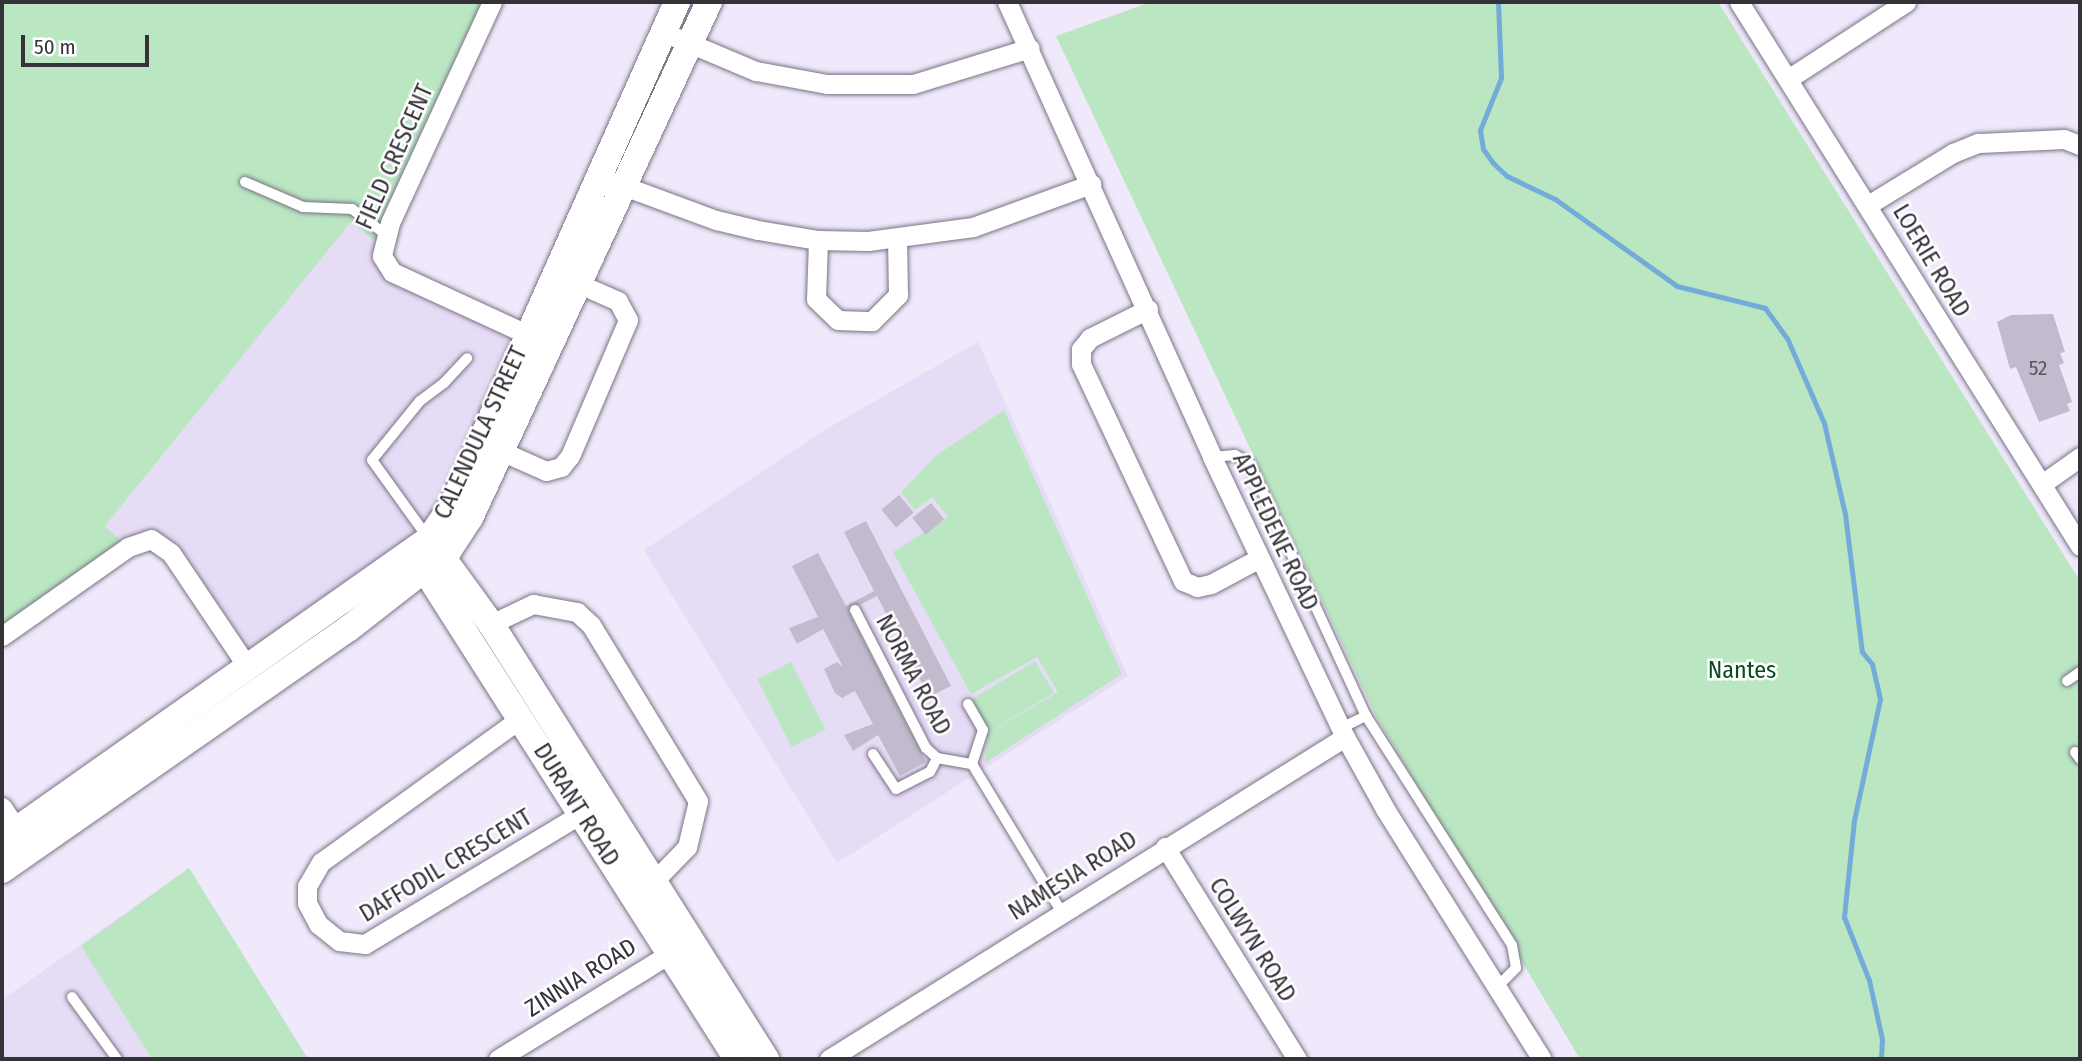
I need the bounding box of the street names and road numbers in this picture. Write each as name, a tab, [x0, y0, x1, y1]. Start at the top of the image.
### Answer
street label: FIELD CRESCENT	[350, 80, 440, 234]
street label: LOERIE ROAD	[1886, 199, 1976, 323]
street label: CALENDULA STREET	[428, 342, 534, 524]
street label: APPLEDENE ROAD	[1226, 449, 1324, 615]
street label: NORMA ROAD	[869, 610, 957, 740]
street label: DURANT ROAD	[527, 738, 625, 872]
street label: DAFFODIL CRESCENT	[355, 803, 537, 929]
street label: NAMESIA ROAD	[1003, 825, 1143, 927]
street label: COLWYN ROAD	[1202, 873, 1302, 1007]
street label: ZINNIA ROAD	[520, 933, 642, 1023]

